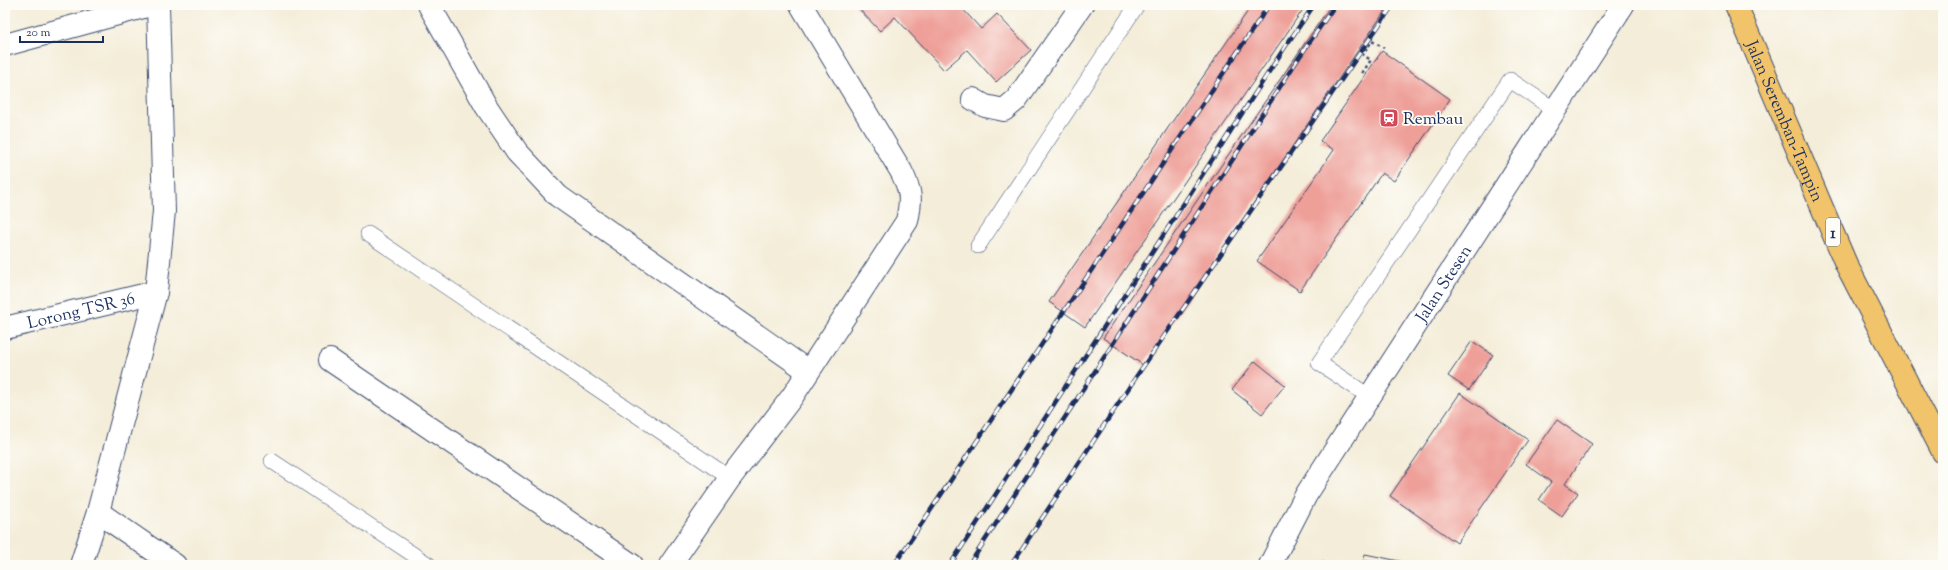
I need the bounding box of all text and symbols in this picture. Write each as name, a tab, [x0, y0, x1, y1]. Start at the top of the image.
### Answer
scale bar	[20, 18, 103, 44]
text: 20 m	[26, 24, 51, 42]
street label: Jalan Seremban-Tampin	[1738, 36, 1828, 206]
station icon: Rembau	[1378, 107, 1400, 129]
place label: Rembau	[1403, 108, 1463, 132]
road number: 1	[1826, 218, 1840, 246]
street label: Jalan Stesen	[1410, 241, 1479, 328]
street label: Lorong TSR 36	[25, 287, 138, 336]

